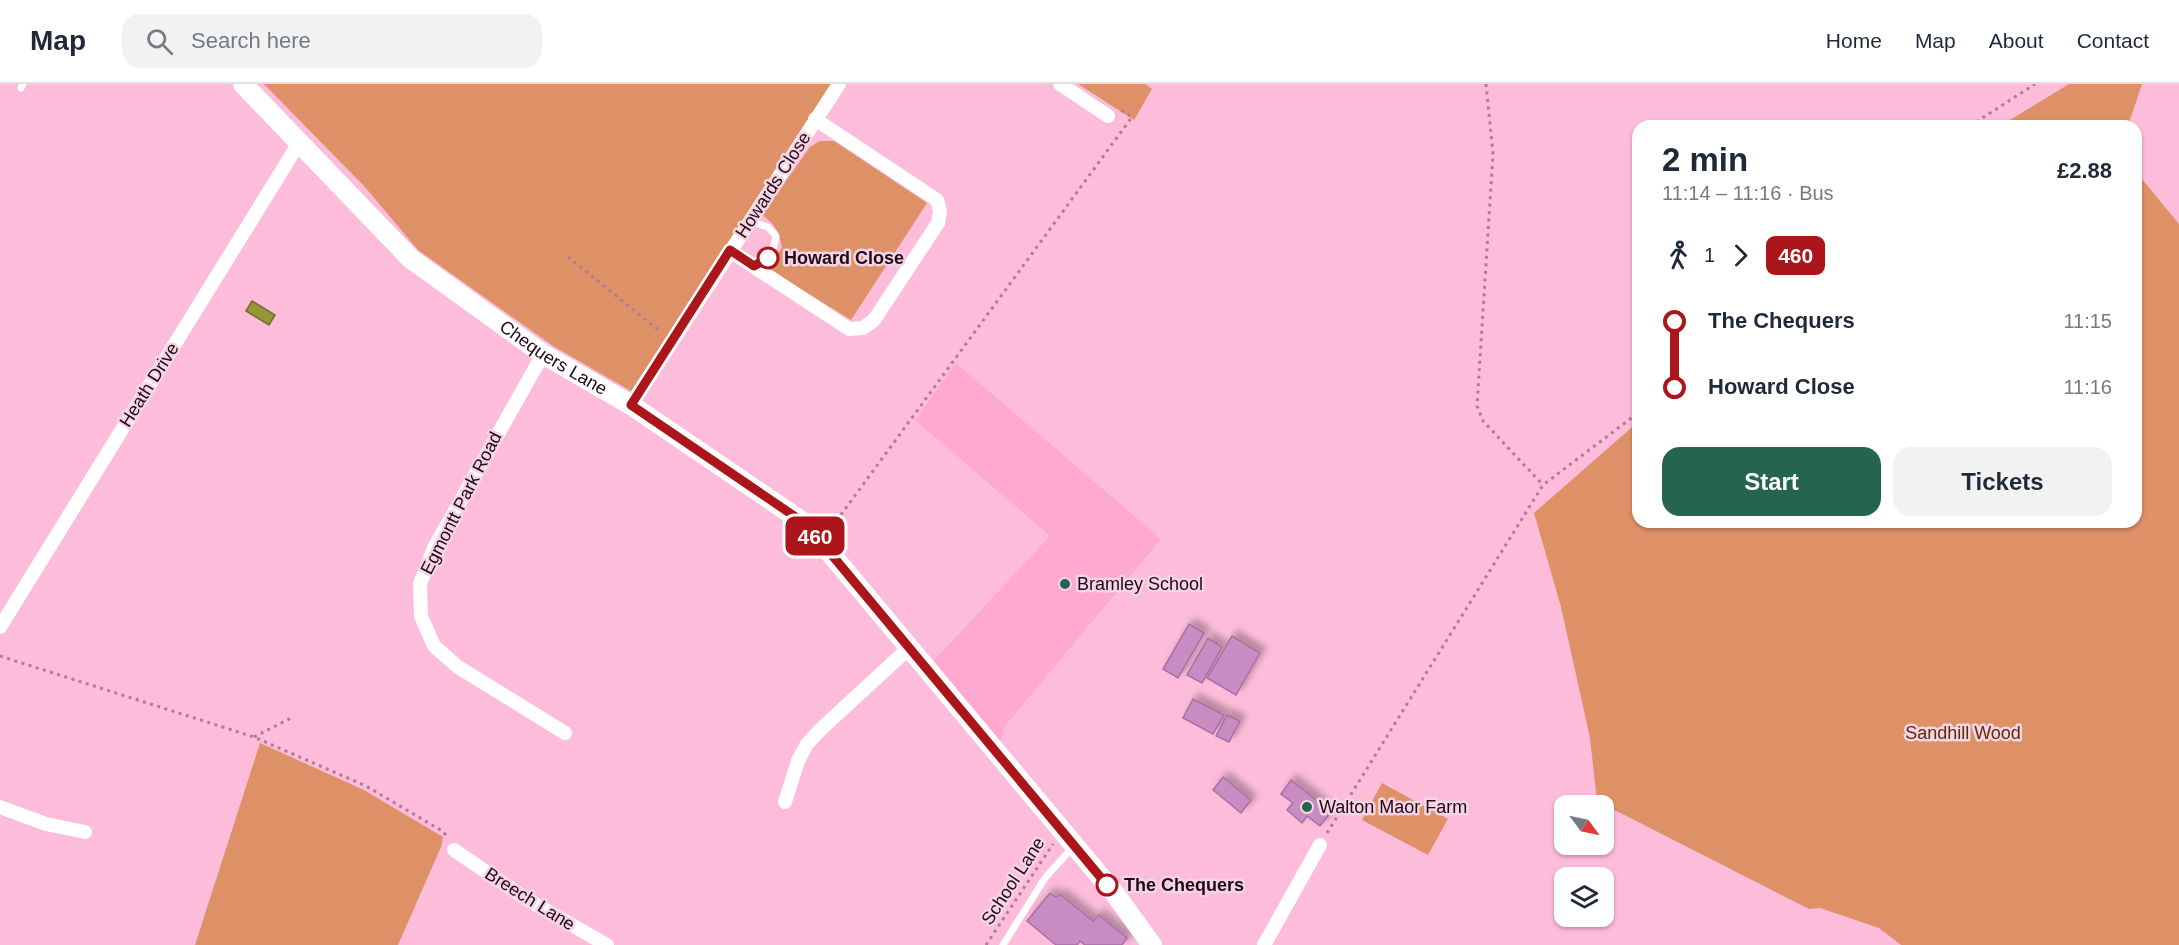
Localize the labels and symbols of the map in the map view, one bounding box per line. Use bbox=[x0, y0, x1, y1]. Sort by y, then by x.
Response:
street label: Howards Close bbox=[731, 128, 815, 242]
marker: Howard Close bbox=[757, 247, 779, 269]
place label: Howard Close bbox=[784, 248, 904, 268]
street label: Chequers Lane bbox=[496, 316, 611, 399]
street label: Heath Drive bbox=[115, 339, 183, 431]
street label: Egmontt Park Road bbox=[416, 428, 506, 578]
line badge: 460 bbox=[780, 516, 850, 556]
place label: Bramley School bbox=[1077, 574, 1203, 594]
marker: Bramley School bbox=[1058, 577, 1072, 591]
park label: Sandhill Wood bbox=[1905, 723, 2021, 743]
north arrow bbox=[1554, 795, 1614, 855]
place label: Walton Maor Farm bbox=[1319, 797, 1467, 817]
marker: Walton Maor Farm bbox=[1300, 800, 1314, 814]
street label: School Lane bbox=[977, 834, 1049, 928]
street label: Breech Lane bbox=[481, 863, 579, 935]
marker: The Chequers bbox=[1096, 874, 1118, 896]
place label: The Chequers bbox=[1124, 875, 1244, 895]

